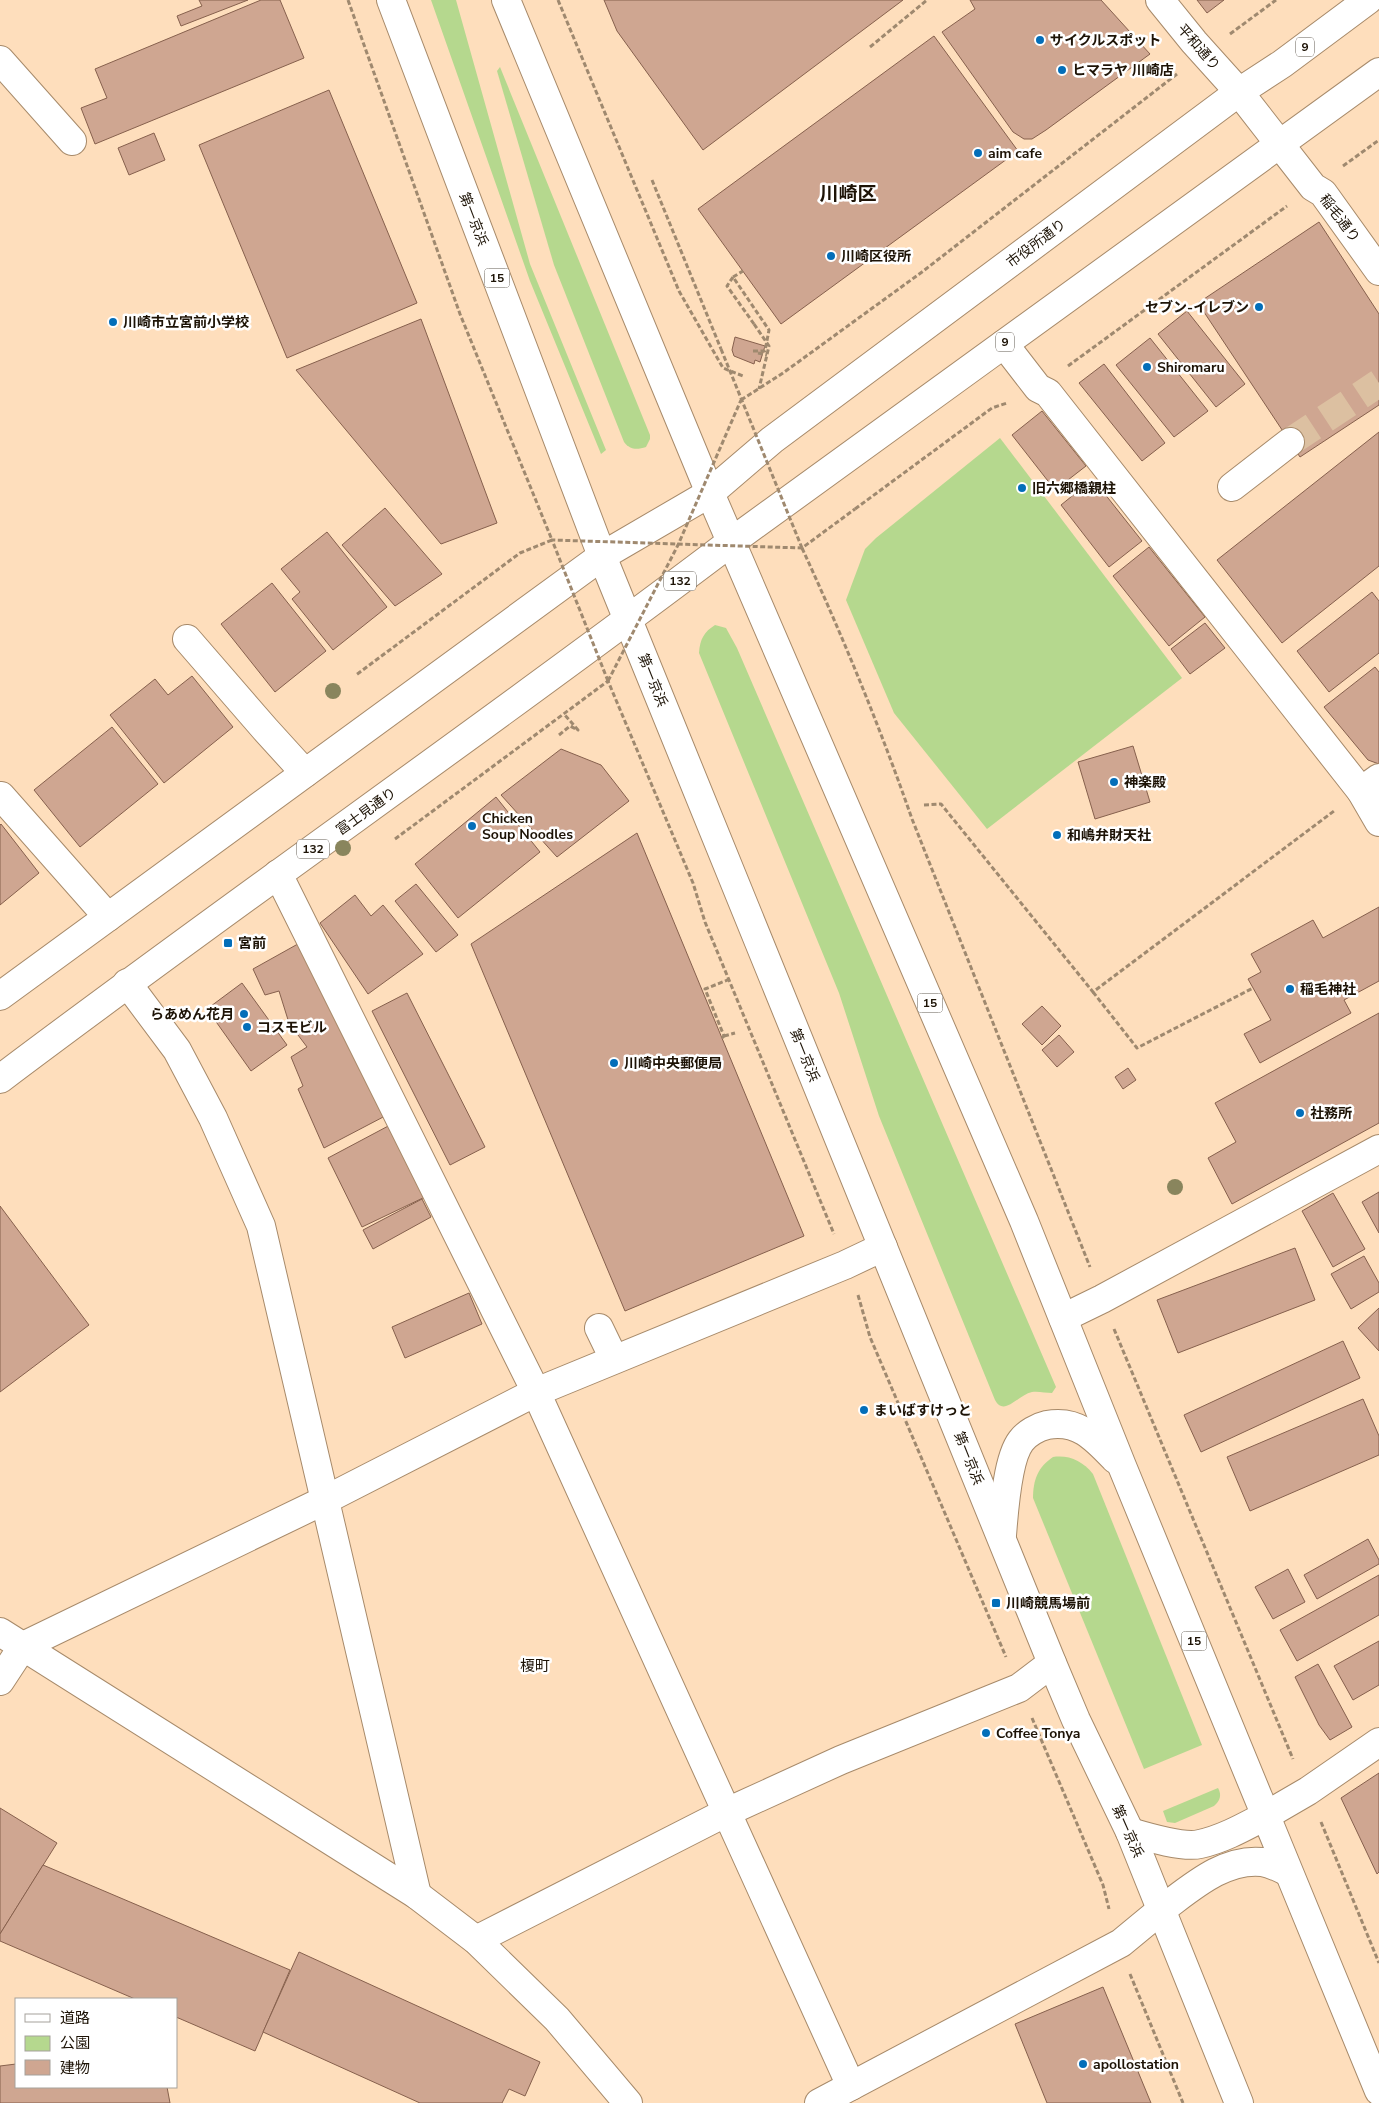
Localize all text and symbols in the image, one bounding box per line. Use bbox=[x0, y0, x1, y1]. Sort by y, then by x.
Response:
street label: 平和通り bbox=[1173, 20, 1224, 75]
place label: サイクルスポット bbox=[1050, 31, 1161, 50]
marker: サイクルスポット bbox=[1034, 34, 1046, 46]
road number: 9 bbox=[1296, 38, 1314, 56]
place label: ヒマラヤ 川崎店 bbox=[1072, 61, 1174, 80]
marker: ヒマラヤ 川崎店 bbox=[1056, 64, 1068, 76]
place label: aim cafe bbox=[988, 144, 1042, 163]
marker: aim cafe bbox=[972, 147, 984, 159]
district label: 川崎区 bbox=[819, 181, 877, 207]
street label: 第一京浜 bbox=[455, 190, 492, 249]
street label: 稲毛通り bbox=[1315, 190, 1364, 246]
street label: 市役所通り bbox=[1003, 215, 1070, 272]
place label: 川崎区役所 bbox=[841, 247, 911, 266]
marker: 川崎区役所 bbox=[825, 250, 837, 262]
road number: 15 bbox=[484, 268, 510, 288]
place label: セブン-イレブン bbox=[1145, 298, 1249, 317]
marker: セブン-イレブン bbox=[1253, 301, 1265, 313]
place label: 川崎市立宮前小学校 bbox=[123, 313, 249, 332]
marker: 川崎市立宮前小学校 bbox=[107, 316, 119, 328]
road number: 9 bbox=[996, 332, 1014, 352]
place label: Shiromaru bbox=[1157, 358, 1225, 377]
marker: Shiromaru bbox=[1141, 361, 1153, 373]
place label: 旧六郷橋親柱 bbox=[1032, 479, 1116, 498]
marker: 旧六郷橋親柱 bbox=[1016, 482, 1028, 494]
road number: 132 bbox=[664, 572, 696, 590]
street label: 第一京浜 bbox=[633, 651, 672, 710]
place label: 神楽殿 bbox=[1124, 773, 1166, 792]
marker: 神楽殿 bbox=[1108, 776, 1120, 788]
street label: 富士見通り bbox=[332, 783, 400, 840]
place label: Chicken Soup Noodles bbox=[482, 809, 573, 844]
marker: Chicken Soup Noodles bbox=[466, 820, 478, 832]
place label: 和嶋弁財天社 bbox=[1067, 826, 1151, 845]
marker: 和嶋弁財天社 bbox=[1051, 829, 1063, 841]
road number: 132 bbox=[297, 840, 329, 859]
place label: 宮前 bbox=[238, 934, 266, 953]
marker: 宮前 bbox=[222, 937, 234, 949]
place label: 稲毛神社 bbox=[1300, 980, 1356, 999]
marker: 稲毛神社 bbox=[1284, 983, 1296, 995]
road number: 15 bbox=[918, 994, 942, 1012]
place label: らあめん花月 bbox=[150, 1005, 234, 1024]
marker: らあめん花月 bbox=[238, 1008, 250, 1020]
place label: コスモビル bbox=[257, 1018, 327, 1037]
marker: コスモビル bbox=[241, 1021, 253, 1033]
street label: 第一京浜 bbox=[785, 1026, 824, 1085]
place label: 川崎中央郵便局 bbox=[624, 1054, 722, 1073]
marker: 川崎中央郵便局 bbox=[608, 1057, 620, 1069]
place label: 社務所 bbox=[1310, 1104, 1352, 1123]
marker: 社務所 bbox=[1294, 1107, 1306, 1119]
place label: まいばすけっと bbox=[874, 1401, 972, 1420]
marker: まいばすけっと bbox=[858, 1404, 870, 1416]
street label: 第一京浜 bbox=[949, 1429, 988, 1488]
place label: 川崎競馬場前 bbox=[1006, 1594, 1090, 1613]
marker: 川崎競馬場前 bbox=[990, 1597, 1002, 1609]
road number: 15 bbox=[1182, 1632, 1206, 1650]
district label: 榎町 bbox=[520, 1656, 550, 1676]
place label: Coffee Tonya bbox=[996, 1724, 1080, 1743]
marker: Coffee Tonya bbox=[980, 1727, 992, 1739]
street label: 第一京浜 bbox=[1107, 1802, 1148, 1861]
legend bbox=[15, 1998, 178, 2088]
text: 道路 bbox=[60, 2008, 90, 2028]
text: 公園 bbox=[60, 2033, 90, 2053]
place label: apollostation bbox=[1093, 2055, 1179, 2074]
text: 建物 bbox=[60, 2058, 90, 2078]
marker: apollostation bbox=[1077, 2058, 1089, 2070]

